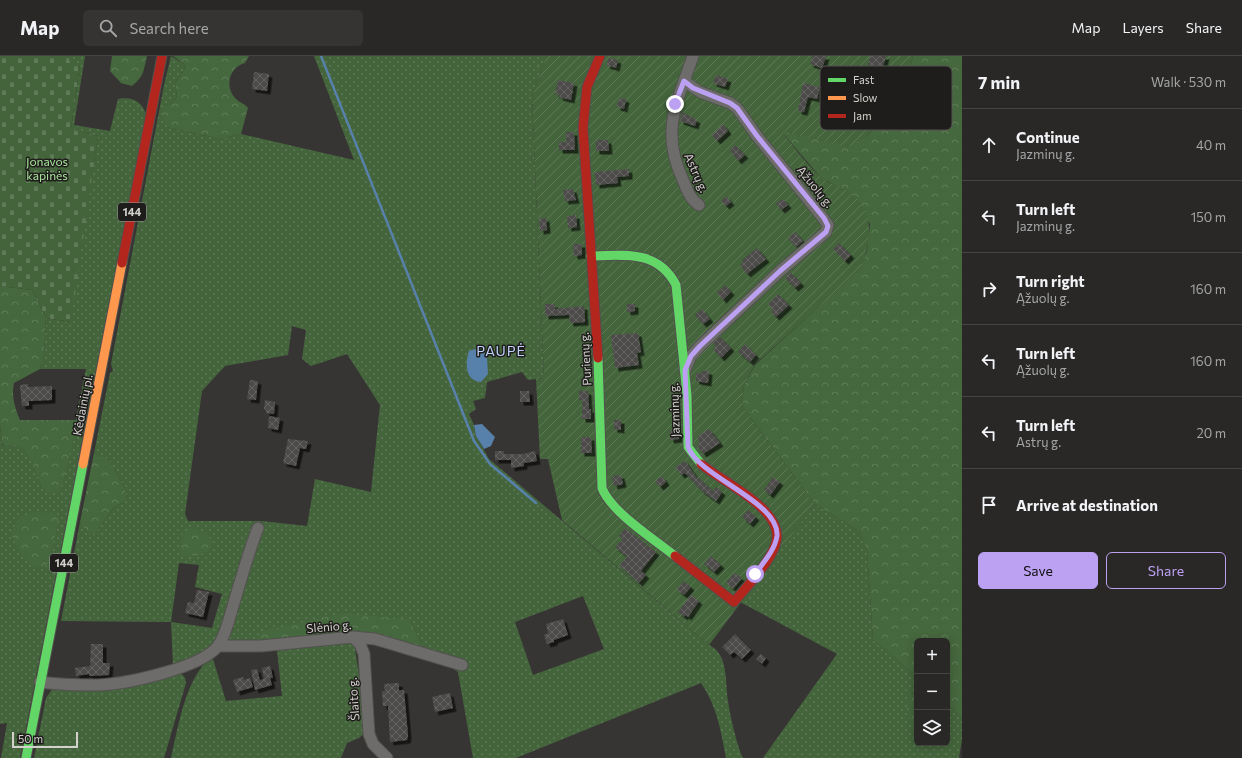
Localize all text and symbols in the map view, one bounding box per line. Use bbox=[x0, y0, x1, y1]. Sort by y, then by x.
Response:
search box bbox=[83, 10, 363, 46]
text: Map bbox=[20, 16, 59, 39]
icon: search bbox=[97, 17, 119, 39]
text: Search here bbox=[129, 19, 209, 37]
text: Map bbox=[1072, 19, 1100, 36]
text: Layers bbox=[1122, 19, 1164, 36]
text: Share bbox=[1186, 19, 1222, 36]
legend bbox=[820, 66, 952, 130]
text: 7 min bbox=[978, 72, 1020, 93]
text: Fast bbox=[853, 73, 875, 86]
text: Walk · 530 m bbox=[1151, 74, 1226, 90]
text: Slow bbox=[853, 91, 878, 104]
route end bbox=[666, 95, 684, 113]
text: Jam bbox=[853, 109, 872, 123]
text: Continue bbox=[1016, 128, 1080, 146]
icon: ahead bbox=[978, 134, 1000, 156]
text: 40 m bbox=[1196, 137, 1226, 153]
text: Jazminų g. bbox=[1016, 146, 1075, 162]
street label: Astrų g. bbox=[682, 151, 712, 195]
park label: Jonavos kapinės bbox=[26, 154, 68, 182]
street label: Ąžuolų g. bbox=[795, 163, 837, 210]
text: Turn left bbox=[1016, 200, 1075, 218]
road number: 144 bbox=[118, 203, 146, 221]
icon: left bbox=[978, 206, 1000, 228]
text: 150 m bbox=[1191, 209, 1226, 225]
text: Jazminų g. bbox=[1016, 218, 1075, 234]
text: Turn right bbox=[1016, 272, 1085, 290]
icon: right bbox=[978, 278, 1000, 300]
text: 160 m bbox=[1190, 281, 1226, 297]
text: Ąžuolų g. bbox=[1016, 290, 1070, 306]
street label: Purienų g. bbox=[577, 332, 593, 386]
district label: PAUPĖ bbox=[476, 342, 526, 359]
text: Turn left bbox=[1016, 344, 1075, 362]
icon: left bbox=[978, 350, 1000, 372]
text: 160 m bbox=[1190, 353, 1226, 369]
text: Ąžuolų g. bbox=[1016, 362, 1070, 378]
street label: Kėdainių pl. bbox=[69, 373, 95, 437]
street label: Jazminų g. bbox=[666, 382, 683, 438]
text: Turn left bbox=[1016, 416, 1075, 434]
icon: left bbox=[978, 422, 1000, 444]
text: 20 m bbox=[1197, 425, 1226, 441]
text: Astrų g. bbox=[1016, 434, 1061, 450]
icon: arrive bbox=[978, 494, 1000, 516]
text: Arrive at destination bbox=[1016, 496, 1158, 514]
button: Save bbox=[978, 552, 1098, 589]
button: Share bbox=[1106, 552, 1226, 589]
road number: 144 bbox=[50, 554, 78, 572]
route start bbox=[746, 565, 764, 583]
street label: Slėnio g. bbox=[306, 617, 352, 635]
map controls bbox=[914, 638, 950, 746]
button: + bbox=[914, 638, 950, 674]
button: − bbox=[914, 674, 950, 710]
street label: Šlaito g. bbox=[345, 677, 361, 721]
button: layers bbox=[914, 710, 950, 746]
scale bar bbox=[12, 730, 78, 749]
text: 50 m bbox=[18, 732, 43, 745]

